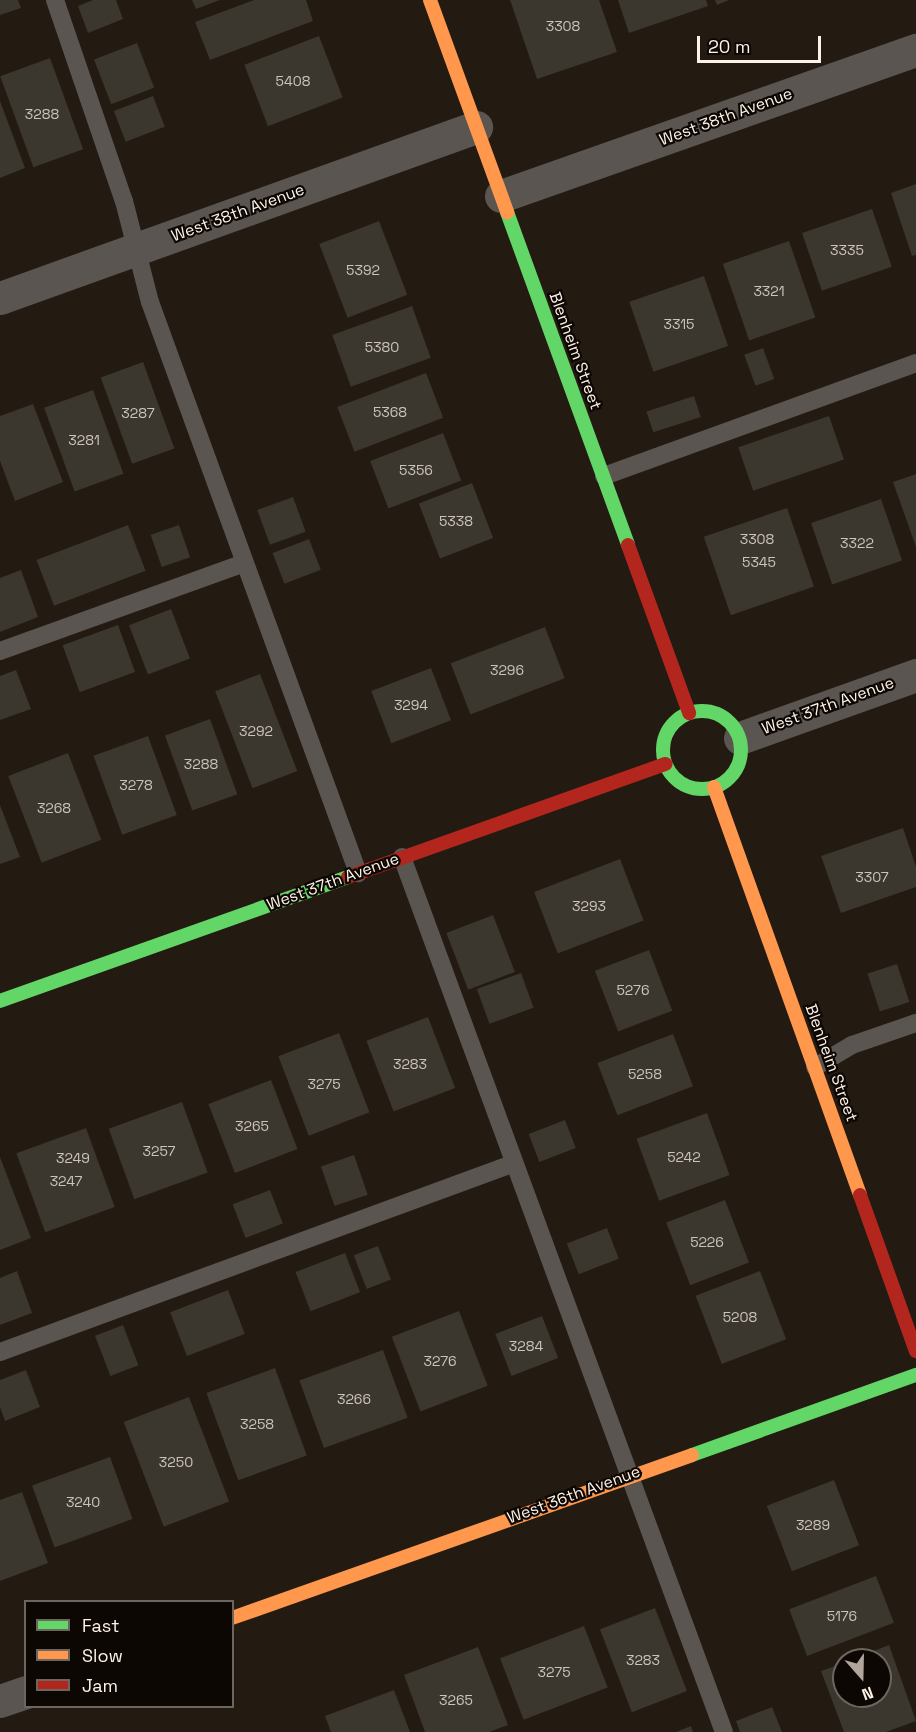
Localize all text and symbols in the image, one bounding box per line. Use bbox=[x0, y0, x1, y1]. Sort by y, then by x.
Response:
house number: 3308 bbox=[546, 18, 580, 34]
scale bar bbox=[700, 24, 824, 62]
text: 20 m bbox=[708, 35, 751, 58]
house number: 5408 bbox=[276, 73, 310, 89]
street label: West 38th Avenue bbox=[657, 84, 795, 150]
house number: 3288 bbox=[25, 106, 59, 122]
street label: West 38th Avenue bbox=[169, 180, 307, 246]
house number: 3335 bbox=[830, 242, 864, 258]
house number: 5392 bbox=[346, 262, 380, 278]
house number: 3321 bbox=[753, 283, 785, 299]
street label: Blenheim Street bbox=[545, 290, 605, 412]
house number: 3315 bbox=[664, 316, 694, 332]
house number: 5380 bbox=[365, 339, 399, 355]
house number: 5368 bbox=[373, 404, 407, 420]
house number: 3287 bbox=[121, 405, 155, 421]
house number: 3281 bbox=[68, 432, 100, 448]
house number: 5356 bbox=[399, 462, 433, 478]
house number: 5338 bbox=[439, 513, 473, 529]
house number: 3308 bbox=[740, 531, 774, 547]
house number: 3322 bbox=[840, 535, 874, 551]
house number: 5345 bbox=[742, 554, 776, 570]
house number: 3296 bbox=[490, 662, 524, 678]
street label: West 37th Avenue bbox=[759, 673, 897, 739]
house number: 3294 bbox=[394, 697, 428, 713]
house number: 3292 bbox=[239, 723, 273, 739]
house number: 3288 bbox=[184, 756, 218, 772]
house number: 3278 bbox=[119, 777, 153, 793]
house number: 3268 bbox=[37, 800, 71, 816]
street label: West 37th Avenue bbox=[264, 849, 402, 915]
house number: 3307 bbox=[855, 869, 889, 885]
house number: 3293 bbox=[572, 898, 606, 914]
house number: 5276 bbox=[617, 982, 649, 998]
street label: Blenheim Street bbox=[801, 1002, 861, 1124]
house number: 3283 bbox=[393, 1056, 427, 1072]
house number: 5258 bbox=[628, 1066, 662, 1082]
house number: 3275 bbox=[307, 1076, 341, 1092]
house number: 3265 bbox=[235, 1118, 269, 1134]
house number: 3257 bbox=[142, 1143, 176, 1159]
house number: 5242 bbox=[667, 1149, 701, 1165]
house number: 3249 bbox=[56, 1150, 90, 1166]
house number: 3247 bbox=[50, 1173, 82, 1189]
house number: 5226 bbox=[690, 1234, 724, 1250]
house number: 5208 bbox=[723, 1309, 757, 1325]
house number: 3284 bbox=[509, 1338, 543, 1354]
house number: 3276 bbox=[423, 1353, 457, 1369]
house number: 3266 bbox=[337, 1391, 371, 1407]
house number: 3258 bbox=[240, 1416, 274, 1432]
house number: 3250 bbox=[159, 1454, 193, 1470]
street label: West 36th Avenue bbox=[505, 1462, 643, 1528]
house number: 3240 bbox=[66, 1494, 100, 1510]
house number: 3289 bbox=[796, 1517, 830, 1533]
legend bbox=[24, 1600, 234, 1708]
house number: 5176 bbox=[827, 1608, 857, 1624]
text: Fast bbox=[82, 1614, 119, 1637]
text: Slow bbox=[82, 1644, 123, 1667]
north arrow bbox=[832, 1648, 892, 1708]
house number: 3283 bbox=[626, 1652, 660, 1668]
house number: 3275 bbox=[537, 1664, 571, 1680]
text: Jam bbox=[82, 1674, 118, 1697]
text: N bbox=[859, 1682, 876, 1705]
house number: 3265 bbox=[439, 1692, 473, 1708]

